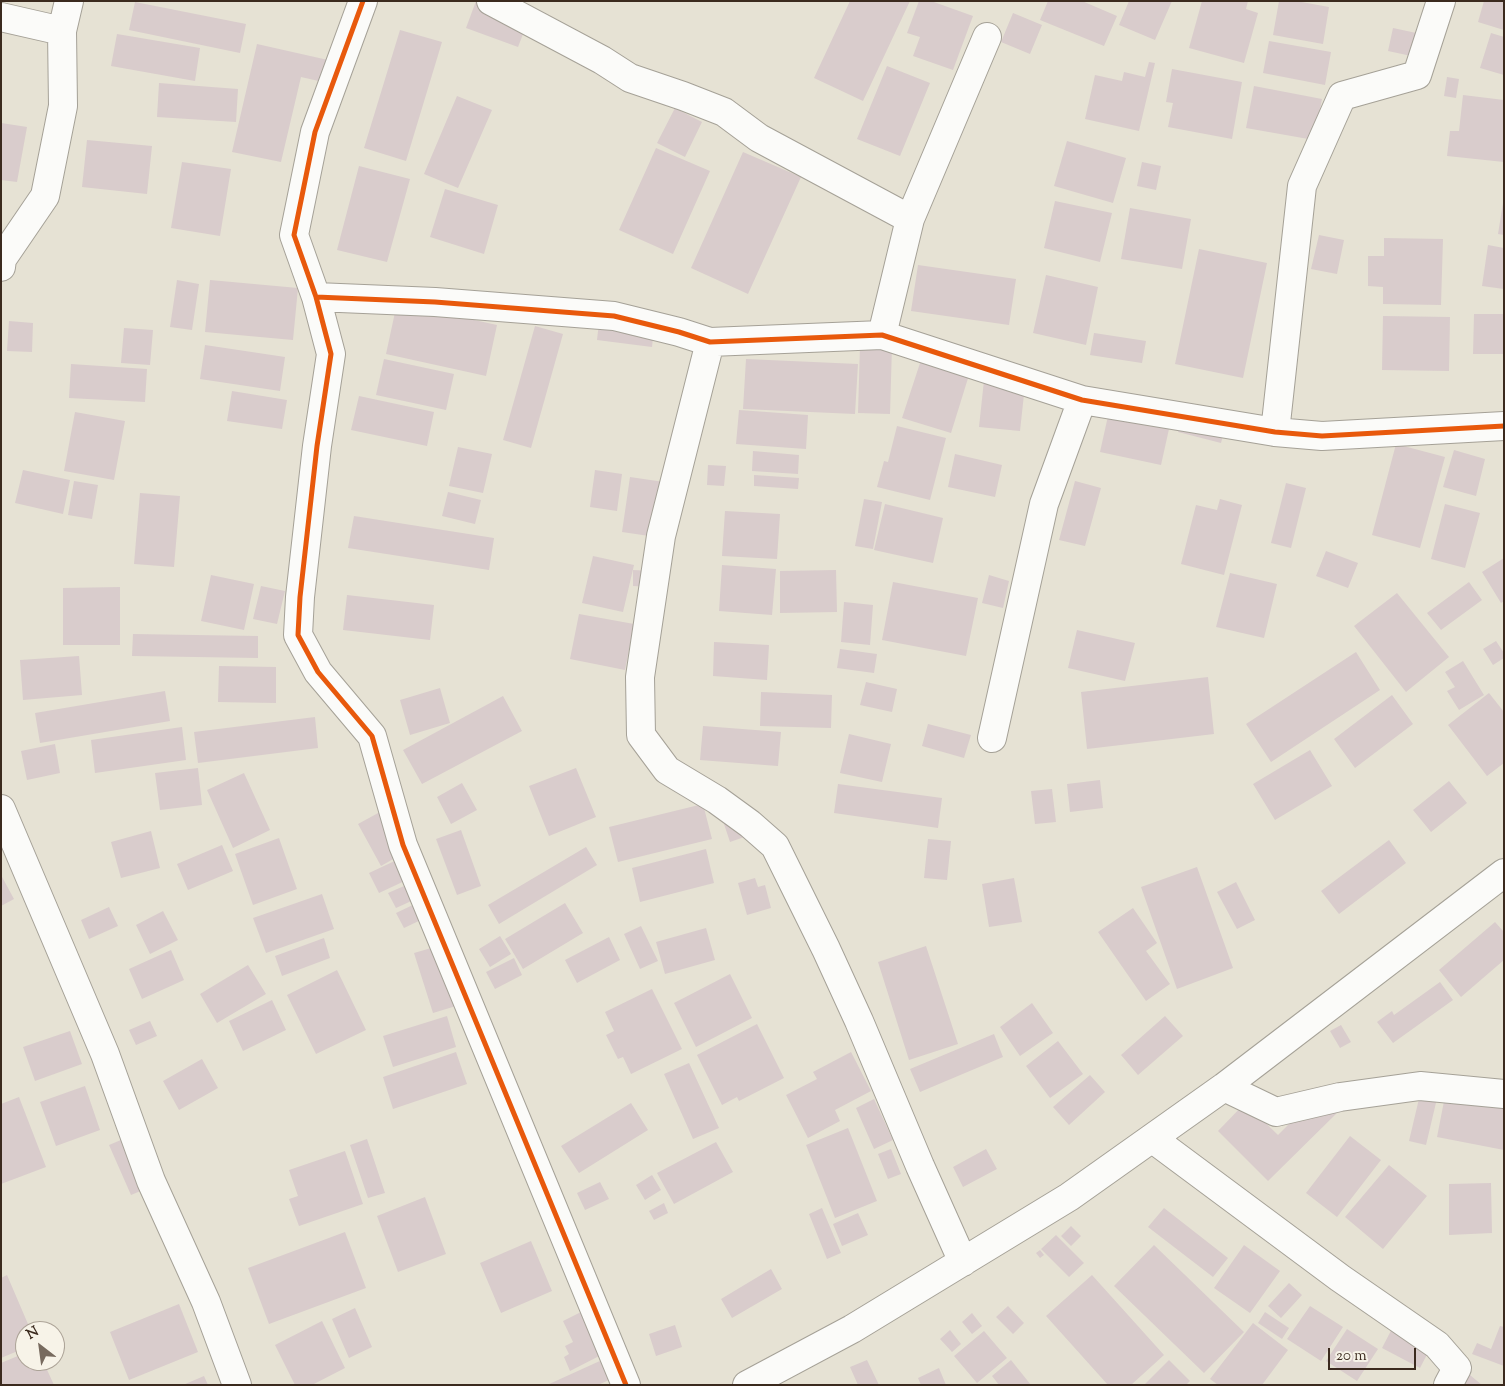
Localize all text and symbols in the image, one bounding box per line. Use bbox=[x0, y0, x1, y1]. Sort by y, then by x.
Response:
north arrow bbox=[15, 1321, 65, 1371]
text: N bbox=[23, 1322, 43, 1345]
scale bar bbox=[1330, 1338, 1418, 1370]
text: 20 m bbox=[1336, 1346, 1367, 1367]

